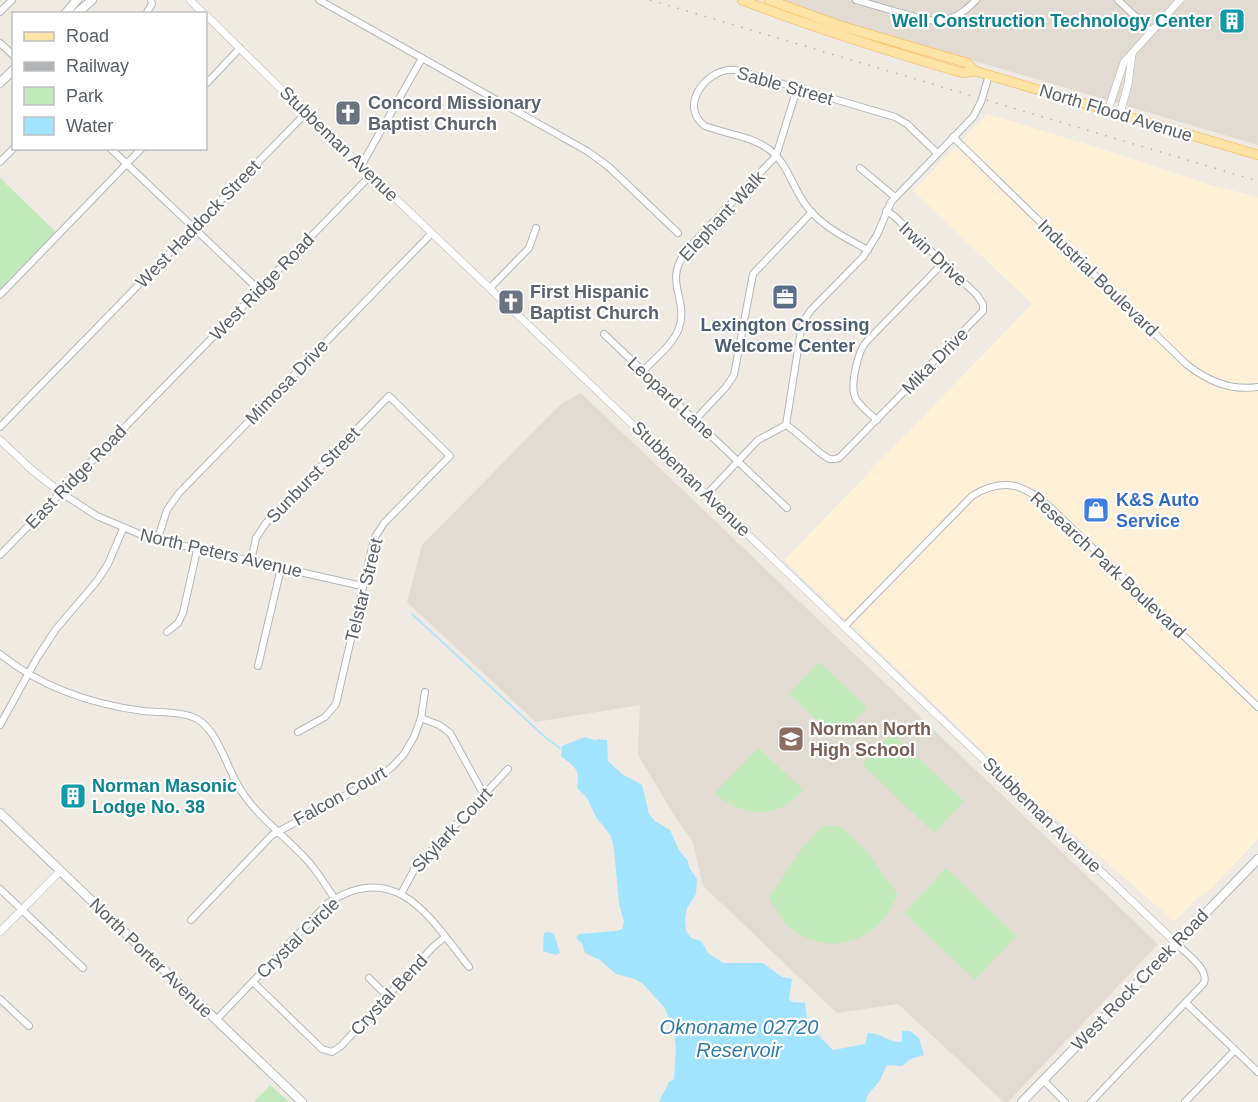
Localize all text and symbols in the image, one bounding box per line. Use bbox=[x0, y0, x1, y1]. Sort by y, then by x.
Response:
building icon: Well Construction Technology Center bbox=[1217, 6, 1247, 36]
place label: Well Construction Technology Center bbox=[892, 11, 1212, 31]
legend bbox=[12, 12, 207, 150]
text: Road bbox=[66, 26, 109, 46]
text: Railway bbox=[66, 56, 129, 76]
street label: Sable Street bbox=[735, 63, 835, 109]
street label: North Flood Avenue bbox=[1037, 80, 1195, 146]
street label: Stubbeman Avenue bbox=[276, 82, 402, 206]
text: Park bbox=[66, 86, 104, 106]
place label: Concord Missionary Baptist Church bbox=[368, 93, 541, 134]
church icon: Concord Missionary Baptist Church bbox=[333, 98, 363, 128]
text: Water bbox=[66, 116, 113, 136]
street label: West Haddock Street bbox=[132, 156, 264, 292]
street label: Elephant Walk bbox=[675, 166, 769, 265]
street label: Industrial Boulevard bbox=[1034, 216, 1162, 340]
street label: Irwin Drive bbox=[895, 218, 971, 290]
street label: West Ridge Road bbox=[206, 229, 318, 345]
place label: First Hispanic Baptist Church bbox=[530, 282, 659, 323]
office icon: Lexington Crossing Welcome Center bbox=[770, 282, 800, 312]
church icon: First Hispanic Baptist Church bbox=[496, 287, 526, 317]
place label: Lexington Crossing Welcome Center bbox=[700, 315, 870, 356]
street label: Mika Drive bbox=[898, 324, 972, 398]
street label: Mimosa Drive bbox=[242, 335, 332, 429]
street label: Leopard Lane bbox=[624, 353, 718, 443]
street label: Stubbeman Avenue bbox=[628, 417, 754, 541]
street label: East Ridge Road bbox=[22, 421, 130, 533]
street label: Sunburst Street bbox=[262, 423, 364, 527]
street label: Research Park Boulevard bbox=[1026, 488, 1190, 642]
place label: K&S Auto Service bbox=[1116, 490, 1199, 531]
shop icon: K&S Auto Service bbox=[1081, 495, 1111, 525]
street label: North Peters Avenue bbox=[138, 525, 304, 581]
street label: Telstar Street bbox=[341, 536, 387, 644]
place label: Norman North High School bbox=[810, 719, 931, 760]
school or university icon: Norman North High School bbox=[776, 724, 806, 754]
street label: Stubbeman Avenue bbox=[979, 753, 1105, 877]
street label: Falcon Court bbox=[290, 762, 390, 830]
place label: Norman Masonic Lodge No. 38 bbox=[92, 776, 237, 817]
building icon: Norman Masonic Lodge No. 38 bbox=[58, 781, 88, 811]
street label: Skylark Court bbox=[408, 784, 496, 876]
street label: North Porter Avenue bbox=[86, 894, 216, 1022]
street label: Crystal Circle bbox=[253, 894, 343, 982]
street label: West Rock Creek Road bbox=[1068, 906, 1212, 1054]
street label: Crystal Bend bbox=[347, 950, 431, 1040]
water label: Oknoname 02720 Reservoir bbox=[659, 1016, 819, 1061]

